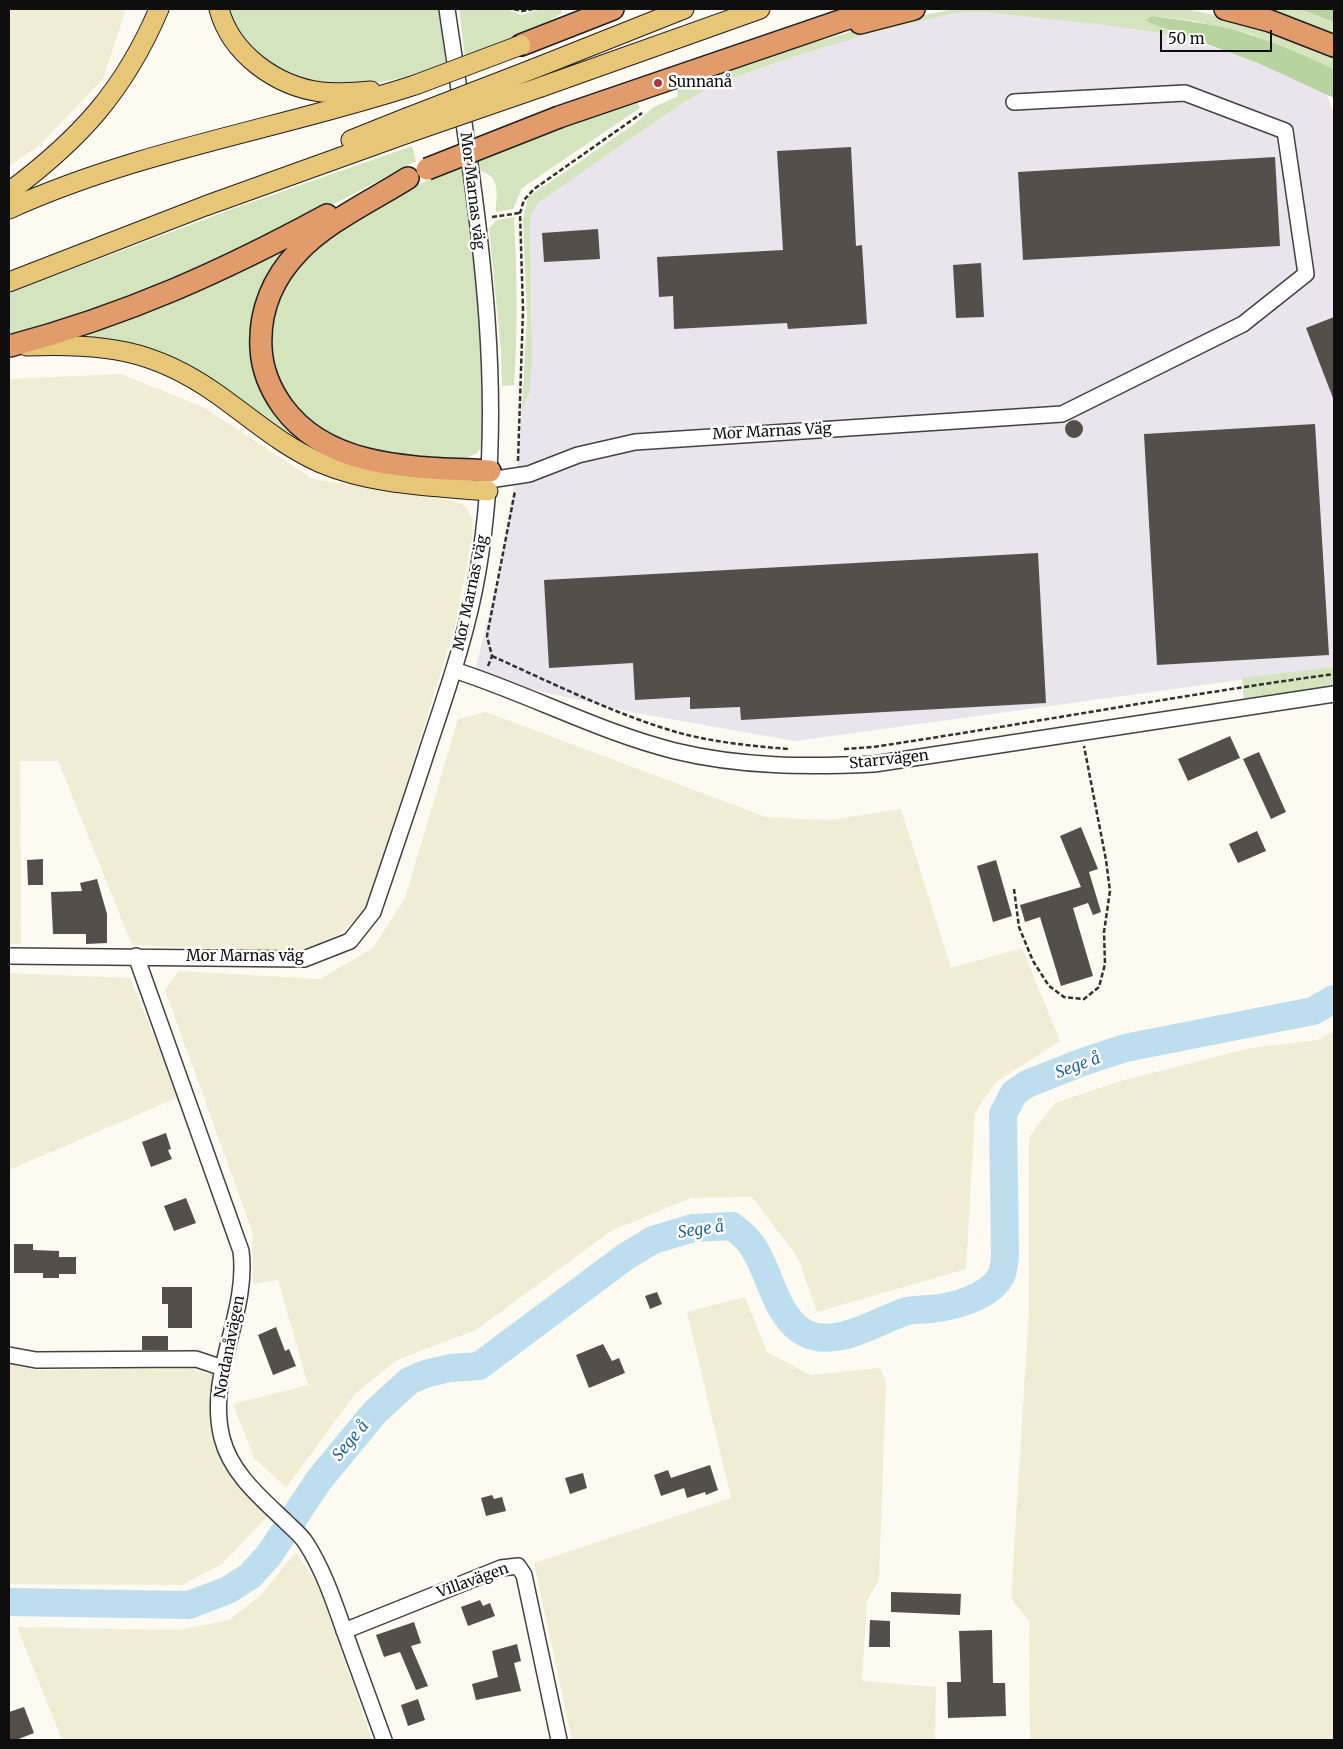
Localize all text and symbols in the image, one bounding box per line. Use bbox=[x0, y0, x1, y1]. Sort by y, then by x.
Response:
scale bar bbox=[1163, 20, 1276, 52]
text: 50 m bbox=[1168, 29, 1205, 48]
place label: Sunnanå bbox=[668, 74, 732, 92]
marker: Sunnanå bbox=[652, 77, 664, 89]
street label: Mor Marnas väg bbox=[456, 131, 488, 251]
street label: Mor Marnas Väg bbox=[712, 420, 832, 444]
street label: Mor Marnas väg bbox=[450, 533, 492, 653]
street label: Starrvägen bbox=[848, 747, 930, 773]
street label: Mor Marnas väg bbox=[186, 948, 304, 966]
water label: Sege å bbox=[1053, 1049, 1103, 1083]
water label: Sege å bbox=[677, 1217, 725, 1243]
street label: Nordanåvägen bbox=[211, 1294, 249, 1400]
water label: Sege å bbox=[329, 1417, 373, 1465]
street label: Villavägen bbox=[435, 1560, 511, 1602]

